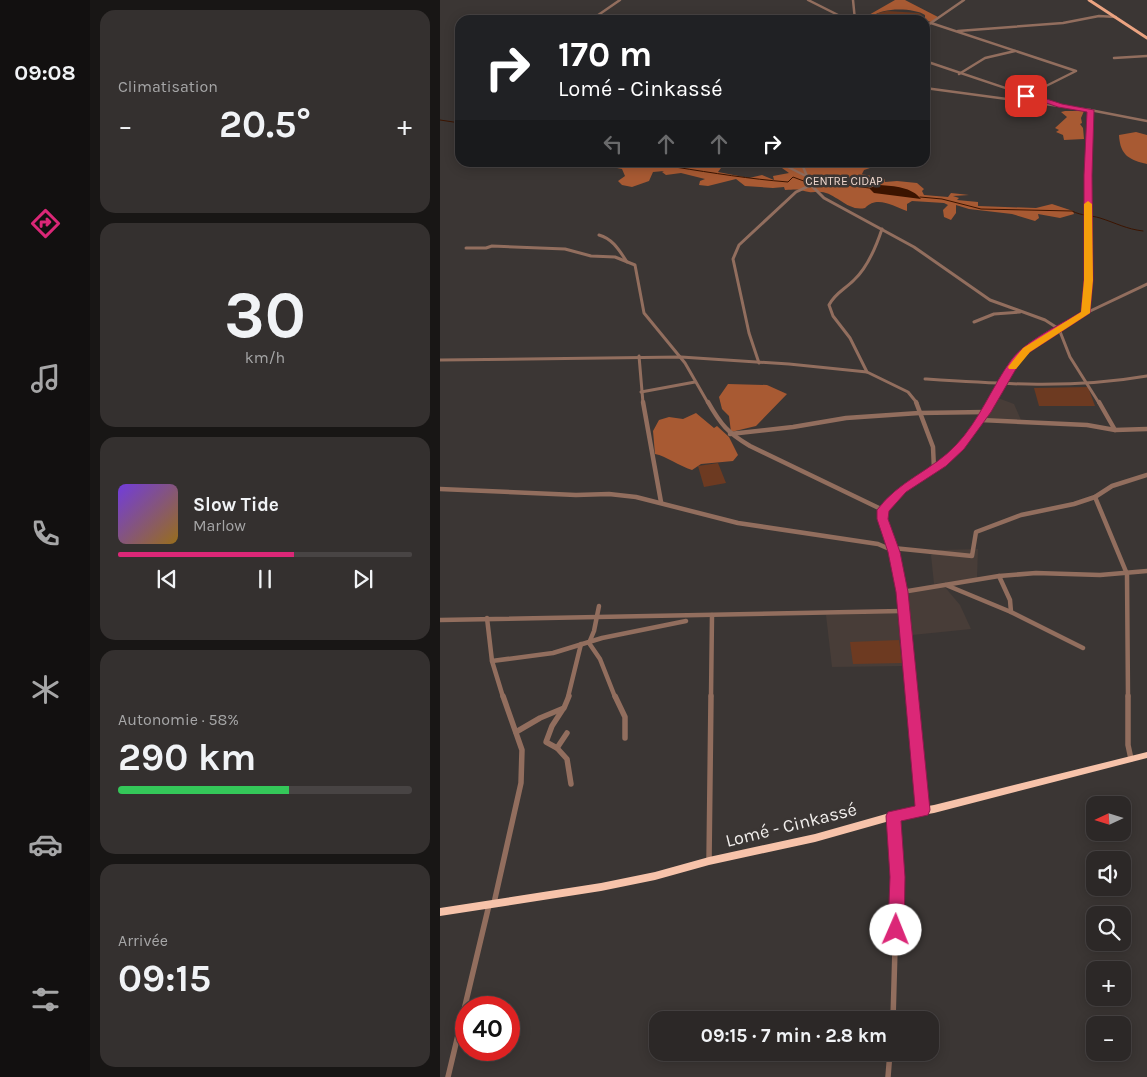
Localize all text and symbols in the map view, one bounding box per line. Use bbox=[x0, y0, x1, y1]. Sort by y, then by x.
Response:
text: 170 m bbox=[558, 34, 652, 75]
icon: right bbox=[475, 35, 540, 100]
text: 09:08 bbox=[14, 60, 76, 86]
pin bbox=[1005, 75, 1047, 117]
text: Lomé - Cinkassé bbox=[558, 76, 723, 102]
text: Climatisation bbox=[118, 77, 218, 96]
icon: arrive bbox=[1012, 82, 1040, 110]
text: 20.5° bbox=[219, 102, 311, 147]
text: − bbox=[118, 109, 133, 142]
text: + bbox=[397, 109, 412, 142]
icon: left bbox=[599, 130, 627, 158]
icon: ahead bbox=[652, 130, 680, 158]
icon: ahead bbox=[705, 130, 733, 158]
icon: right bbox=[758, 130, 786, 158]
park label: CENTRE CIDAP bbox=[805, 174, 883, 188]
icon: directions bbox=[28, 206, 63, 241]
text: 30 bbox=[224, 277, 306, 353]
text: km/h bbox=[245, 348, 285, 367]
icon: music bbox=[28, 361, 63, 396]
text: Slow Tide bbox=[193, 494, 279, 516]
icon: phone bbox=[28, 516, 63, 551]
text: Marlow bbox=[193, 516, 246, 535]
icon: previous bbox=[153, 565, 181, 593]
icon: pause bbox=[251, 565, 279, 593]
icon: next bbox=[349, 565, 377, 593]
icon: climate bbox=[28, 672, 63, 707]
text: Autonomie · 58% bbox=[118, 710, 239, 729]
text: 290 km bbox=[118, 735, 256, 780]
north arrow bbox=[1086, 796, 1131, 841]
map controls bbox=[1086, 796, 1131, 1061]
street label: Lomé - Cinkassé bbox=[723, 798, 859, 852]
icon: car bbox=[28, 827, 63, 862]
button: sound bbox=[1086, 851, 1131, 896]
position arrow bbox=[869, 903, 921, 955]
button: search bbox=[1086, 906, 1131, 951]
text: Arrivée bbox=[118, 931, 168, 950]
text: 09:15 bbox=[118, 956, 211, 1001]
button: + bbox=[1086, 961, 1131, 1006]
icon: filters bbox=[28, 982, 63, 1017]
speed limit sign: 40 bbox=[455, 996, 520, 1061]
button: − bbox=[1086, 1016, 1131, 1061]
text: 09:15 · 7 min · 2.8 km bbox=[701, 1025, 887, 1047]

